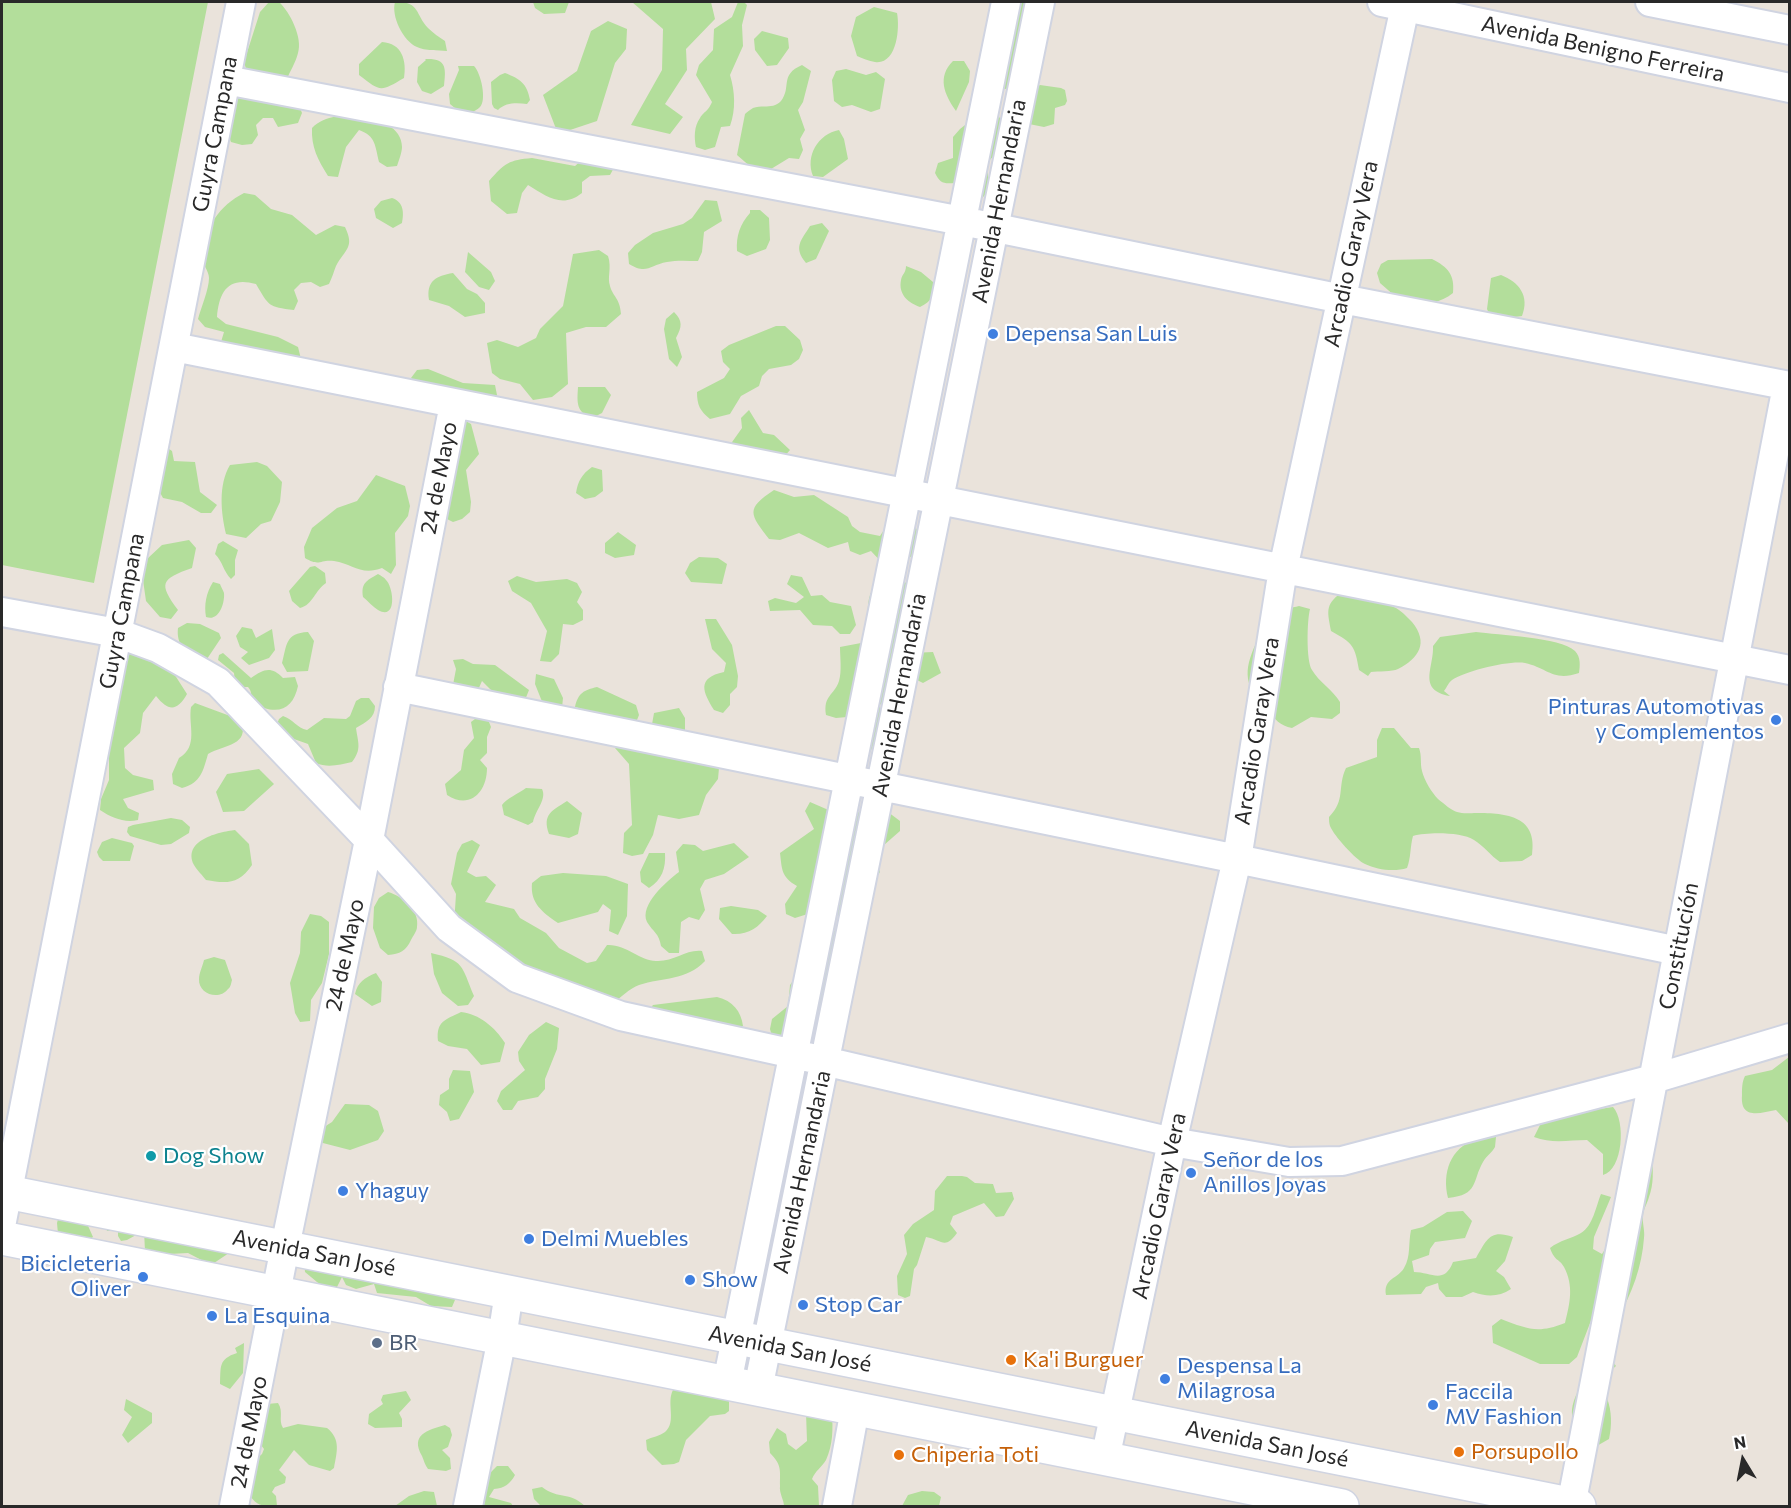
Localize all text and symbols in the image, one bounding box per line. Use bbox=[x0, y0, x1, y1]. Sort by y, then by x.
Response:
street label: Avenida Benigno Ferreira bbox=[1479, 10, 1727, 88]
street label: Guyra Campana bbox=[187, 54, 243, 214]
street label: Avenida Hernandaria bbox=[966, 97, 1032, 305]
street label: Arcadio Garay Vera bbox=[1318, 158, 1384, 350]
place label: Depensa San Luis bbox=[1005, 321, 1178, 347]
marker: Depensa San Luis bbox=[986, 327, 1000, 341]
street label: 24 de Mayo bbox=[415, 420, 463, 536]
street label: Guyra Campana bbox=[94, 531, 150, 691]
street label: Avenida Hernandaria bbox=[866, 591, 932, 799]
street label: Arcadio Garay Vera bbox=[1229, 635, 1285, 827]
place label: Pinturas Automotivas y Complementos bbox=[1548, 694, 1764, 746]
marker: Pinturas Automotivas y Complementos bbox=[1769, 713, 1783, 727]
street label: Constitución bbox=[1654, 880, 1704, 1012]
street label: 24 de Mayo bbox=[320, 897, 370, 1013]
street label: Avenida Hernandaria bbox=[768, 1068, 836, 1276]
street label: Arcadio Garay Vera bbox=[1126, 1110, 1192, 1302]
place label: Dog Show bbox=[163, 1143, 264, 1169]
place label: Señor de los Anillos Joyas bbox=[1203, 1147, 1327, 1198]
marker: Dog Show bbox=[144, 1149, 158, 1163]
marker: Señor de los Anillos Joyas bbox=[1184, 1166, 1198, 1180]
place label: Yhaguy bbox=[355, 1178, 429, 1204]
marker: Yhaguy bbox=[336, 1184, 350, 1198]
street label: Avenida San José bbox=[230, 1224, 398, 1282]
place label: Delmi Muebles bbox=[541, 1226, 689, 1252]
marker: Delmi Muebles bbox=[522, 1232, 536, 1246]
place label: Bicicleteria Oliver bbox=[20, 1251, 131, 1302]
place label: Show bbox=[702, 1267, 758, 1293]
marker: Bicicleteria Oliver bbox=[136, 1270, 150, 1284]
marker: Show bbox=[683, 1273, 697, 1287]
place label: Stop Car bbox=[815, 1292, 902, 1318]
marker: Stop Car bbox=[796, 1298, 810, 1312]
place label: La Esquina bbox=[224, 1303, 330, 1329]
marker: La Esquina bbox=[205, 1309, 219, 1323]
street label: Avenida San José bbox=[706, 1320, 874, 1378]
place label: BR bbox=[389, 1330, 418, 1356]
marker: BR bbox=[370, 1336, 384, 1350]
place label: Ka'i Burguer bbox=[1023, 1347, 1143, 1373]
marker: Ka'i Burguer bbox=[1004, 1353, 1018, 1367]
place label: Despensa La Milagrosa bbox=[1177, 1353, 1302, 1404]
marker: Despensa La Milagrosa bbox=[1158, 1372, 1172, 1386]
street label: 24 de Mayo bbox=[225, 1374, 273, 1490]
place label: Faccila MV Fashion bbox=[1445, 1379, 1562, 1430]
marker: Faccila MV Fashion bbox=[1426, 1398, 1440, 1412]
street label: Avenida San José bbox=[1183, 1415, 1351, 1473]
north arrow bbox=[1713, 1430, 1773, 1490]
text: N bbox=[1732, 1431, 1747, 1452]
place label: Porsupollo bbox=[1471, 1439, 1579, 1465]
place label: Chiperia Toti bbox=[911, 1442, 1039, 1468]
marker: Porsupollo bbox=[1452, 1445, 1466, 1459]
marker: Chiperia Toti bbox=[892, 1448, 906, 1462]

